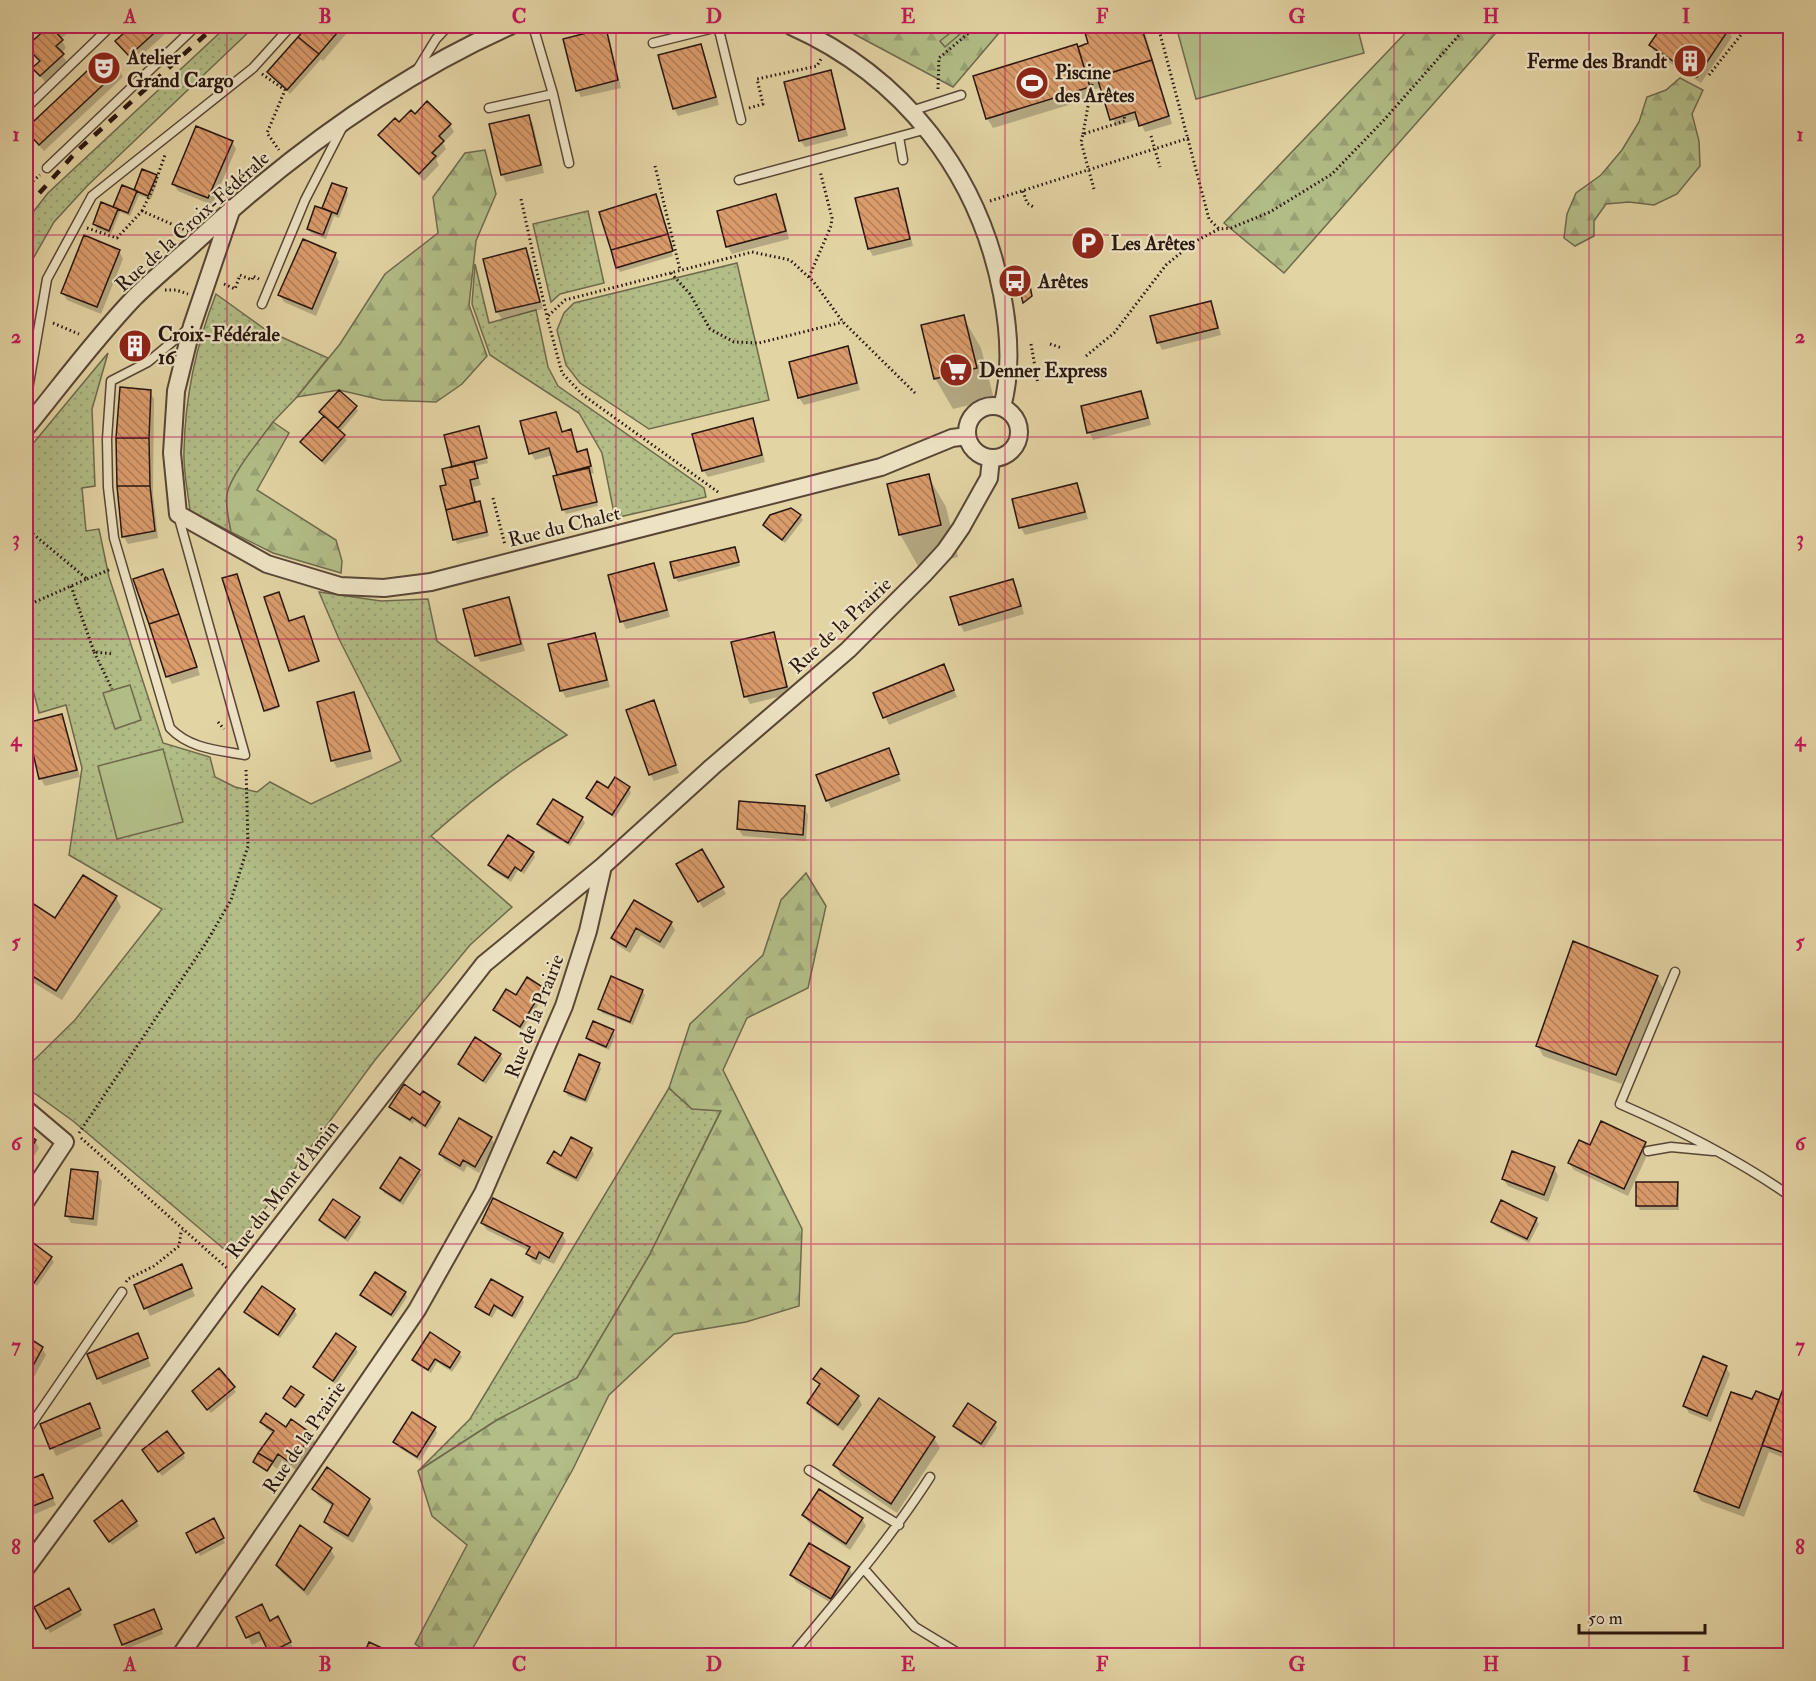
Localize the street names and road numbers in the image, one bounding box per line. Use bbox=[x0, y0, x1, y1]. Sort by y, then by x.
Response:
street label: Rue de la Croix-Fédérale bbox=[110, 146, 275, 297]
street label: Rue du Chalet bbox=[505, 500, 623, 552]
street label: Rue de la Prairie bbox=[784, 572, 897, 679]
street label: Rue de la Prairie bbox=[499, 951, 570, 1082]
street label: Rue du Mont d'Amin bbox=[221, 1115, 344, 1264]
street label: Rue de la Prairie bbox=[258, 1376, 351, 1498]

